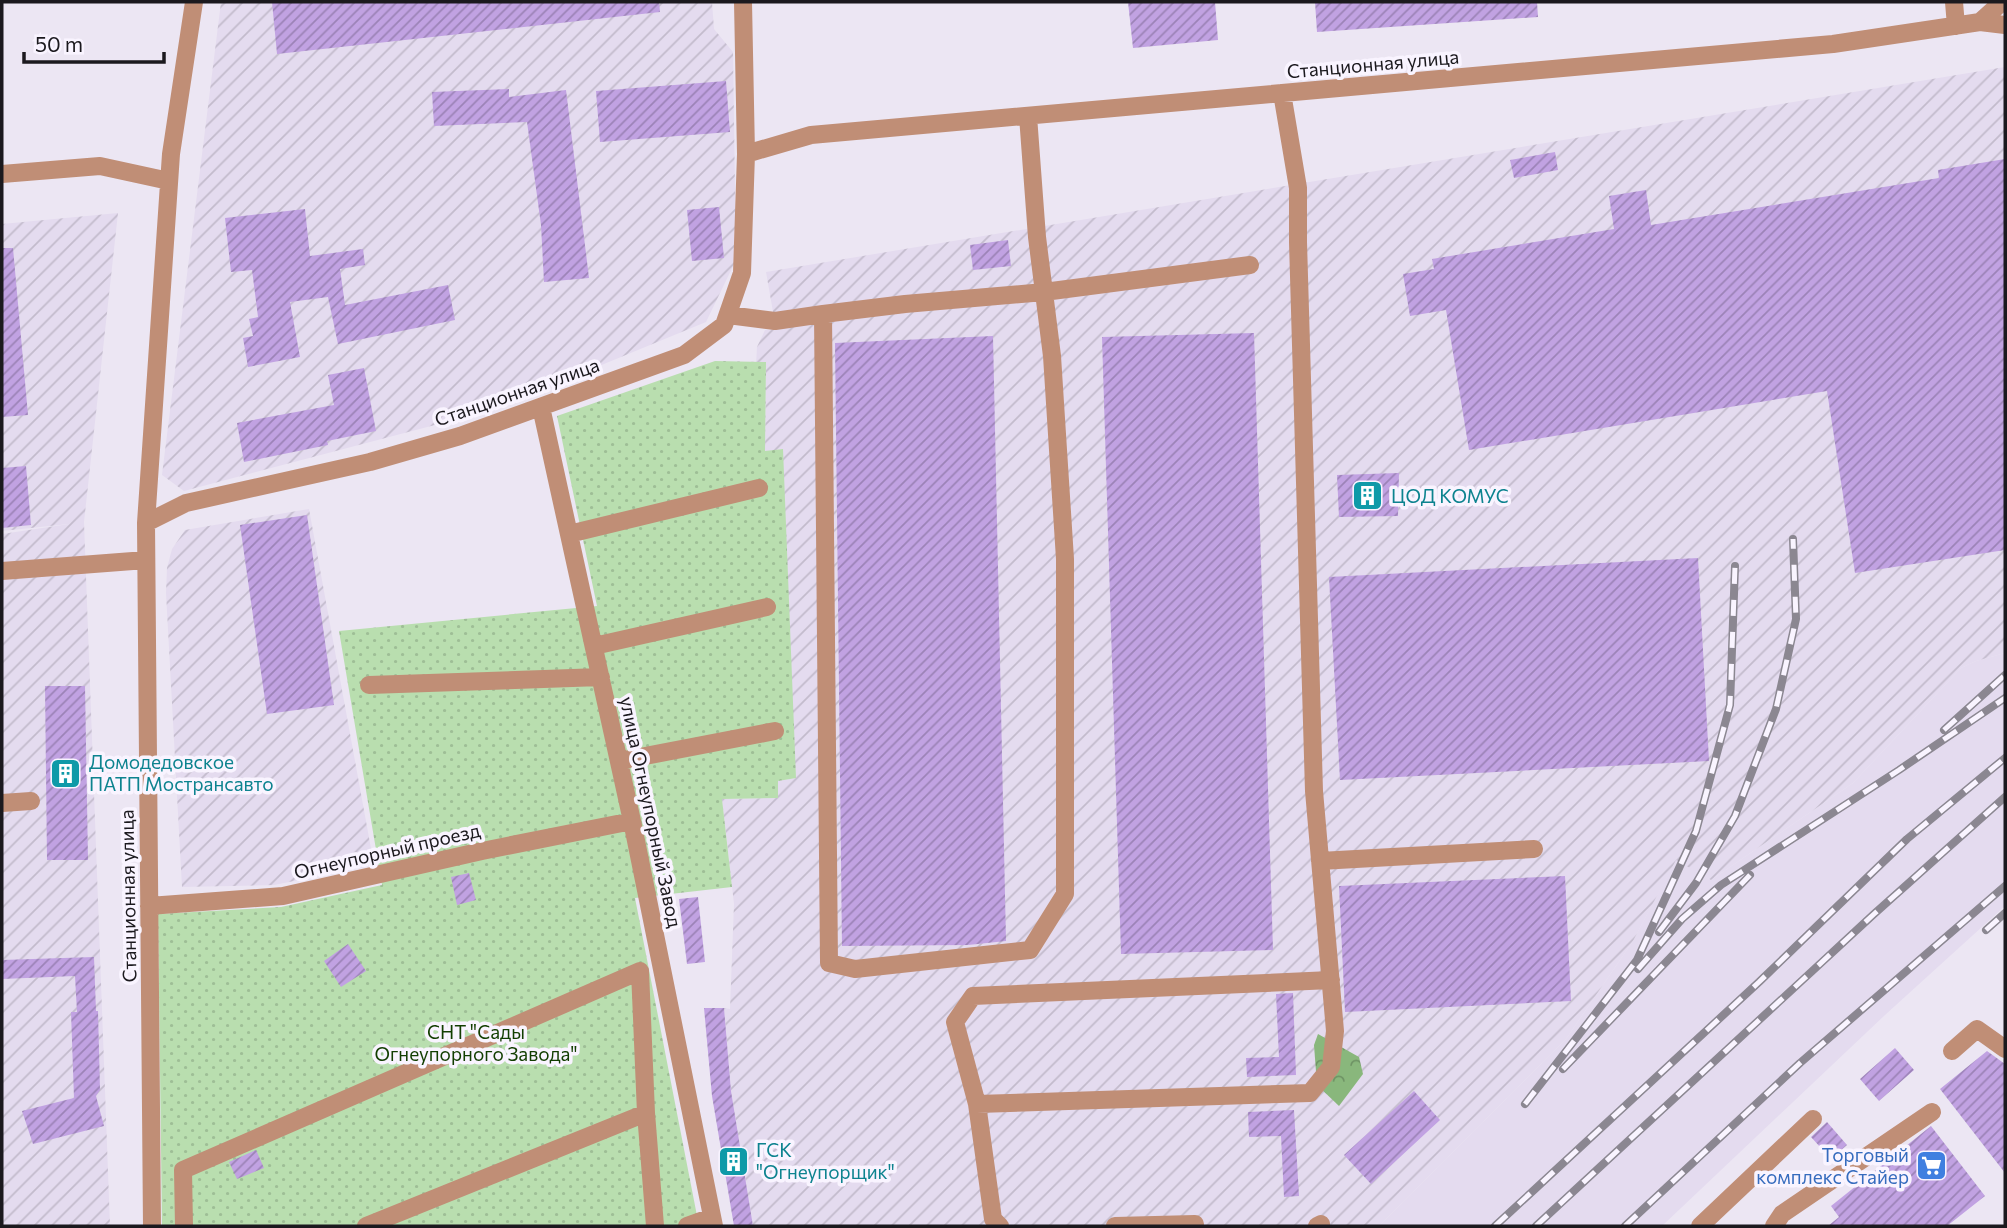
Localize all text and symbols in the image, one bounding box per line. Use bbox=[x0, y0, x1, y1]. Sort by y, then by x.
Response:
scale bar bbox=[24, 21, 164, 65]
text: 50 m bbox=[35, 31, 83, 56]
street label: Станционная улица bbox=[1286, 45, 1460, 82]
street label: Станционная улица bbox=[431, 353, 602, 431]
building icon: ЦОД КОМУС bbox=[1351, 479, 1385, 513]
place label: ЦОД КОМУС bbox=[1391, 484, 1509, 507]
street label: улица Огнеупорный Завод bbox=[616, 694, 687, 929]
place label: Домодедовское ПАТП Мострансавто bbox=[89, 750, 274, 795]
building icon: Домодедовское ПАТП Мострансавто bbox=[49, 756, 83, 790]
street label: Станционная улица bbox=[114, 809, 141, 983]
street label: Огнеупорный проезд bbox=[292, 818, 482, 883]
park label: СНТ "Сады Огнеупорного Завода" bbox=[375, 1020, 578, 1065]
place label: ГСК "Огнеупорщик" bbox=[756, 1138, 895, 1183]
place label: Торговый комплекс Стайер bbox=[1756, 1143, 1909, 1188]
building icon: ГСК "Огнеупорщик" bbox=[716, 1144, 750, 1178]
supermarket icon: Торговый комплекс Стайер bbox=[1915, 1149, 1949, 1183]

